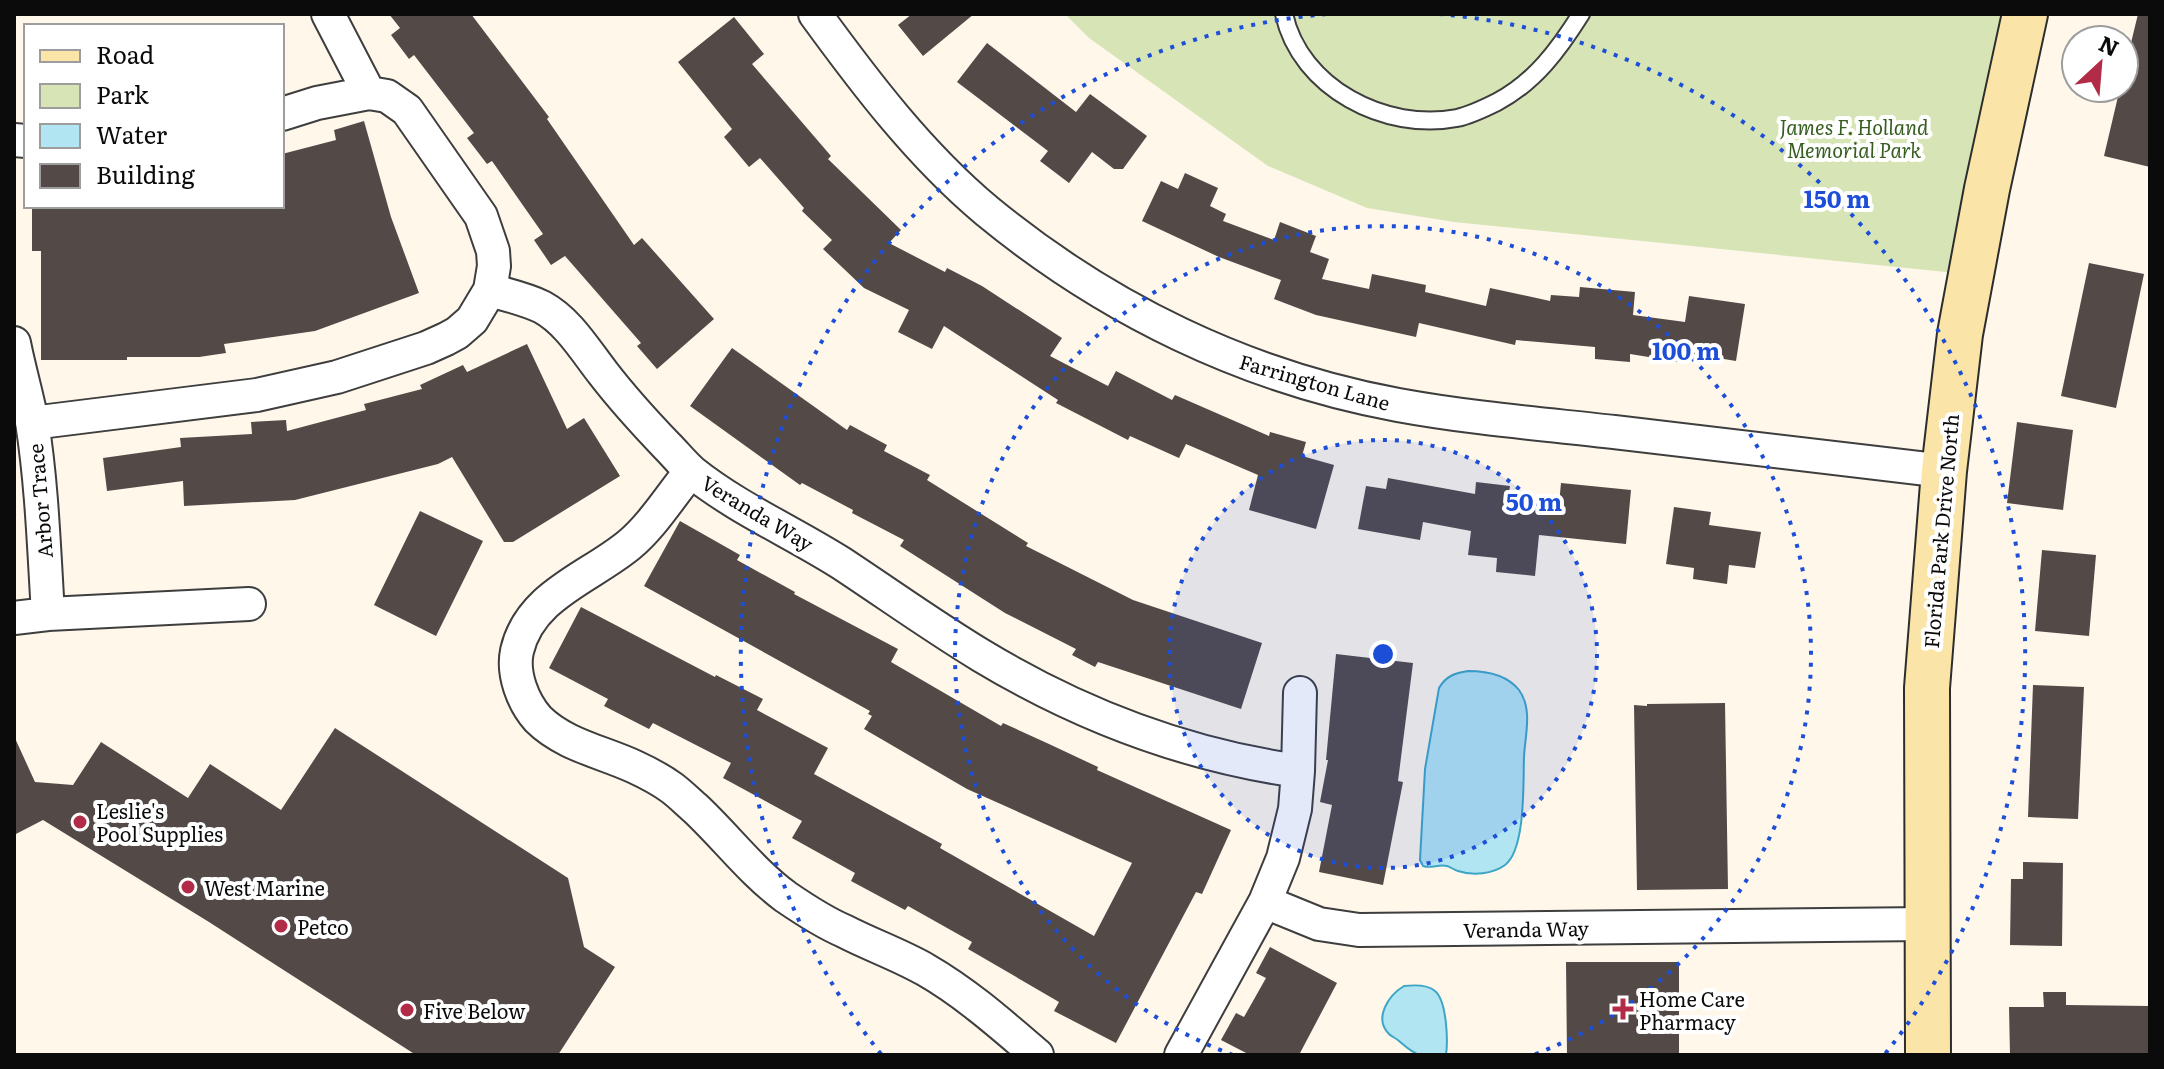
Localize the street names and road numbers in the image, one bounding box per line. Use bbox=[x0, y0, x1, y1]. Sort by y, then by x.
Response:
street label: Farrington Lane bbox=[1236, 345, 1394, 417]
street label: Florida Park Drive North bbox=[1915, 412, 1965, 650]
street label: Arbor Trace bbox=[19, 442, 59, 560]
street label: Veranda Way bbox=[696, 467, 820, 558]
street label: Veranda Way bbox=[1463, 912, 1590, 944]

